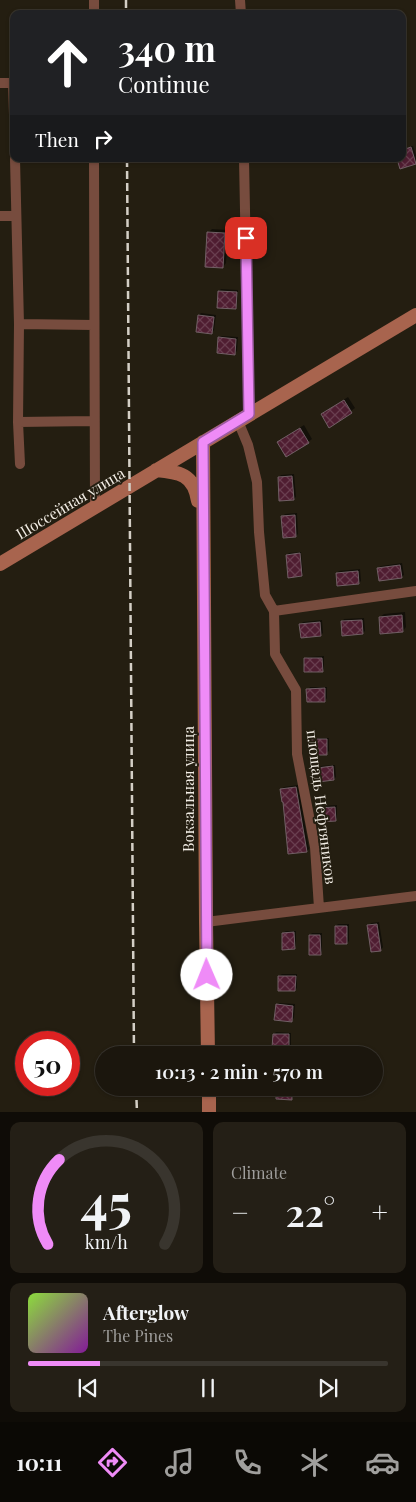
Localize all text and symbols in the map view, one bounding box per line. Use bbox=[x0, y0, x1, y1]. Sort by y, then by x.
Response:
text: 340 m bbox=[118, 24, 216, 71]
icon: ahead bbox=[35, 30, 100, 95]
text: Continue bbox=[118, 69, 210, 99]
icon: right bbox=[89, 125, 117, 153]
text: Then bbox=[35, 126, 79, 152]
pin bbox=[225, 217, 267, 259]
icon: arrive bbox=[232, 224, 260, 252]
street label: Шоссейная улица bbox=[12, 462, 129, 543]
street label: Вокзальная улица bbox=[178, 726, 198, 852]
street label: площадь Нефтяников bbox=[303, 729, 341, 885]
position arrow bbox=[180, 948, 232, 1000]
speed limit sign: 50 bbox=[15, 1031, 80, 1096]
text: 10:13 · 2 min · 570 m bbox=[155, 1058, 323, 1084]
text: Climate bbox=[231, 1162, 287, 1183]
text: 45 bbox=[81, 1167, 132, 1236]
text: 22° bbox=[285, 1186, 335, 1237]
text: − bbox=[231, 1193, 249, 1230]
text: + bbox=[372, 1193, 388, 1230]
text: km/h bbox=[85, 1230, 128, 1253]
text: Afterglow bbox=[103, 1299, 189, 1325]
text: The Pines bbox=[103, 1325, 173, 1346]
icon: previous bbox=[74, 1374, 102, 1402]
icon: pause bbox=[194, 1374, 222, 1402]
icon: next bbox=[314, 1374, 342, 1402]
icon: directions bbox=[95, 1445, 130, 1480]
icon: music bbox=[162, 1445, 197, 1480]
icon: phone bbox=[230, 1445, 265, 1480]
icon: climate bbox=[297, 1445, 332, 1480]
icon: car bbox=[365, 1445, 400, 1480]
text: 10:11 bbox=[16, 1447, 62, 1477]

